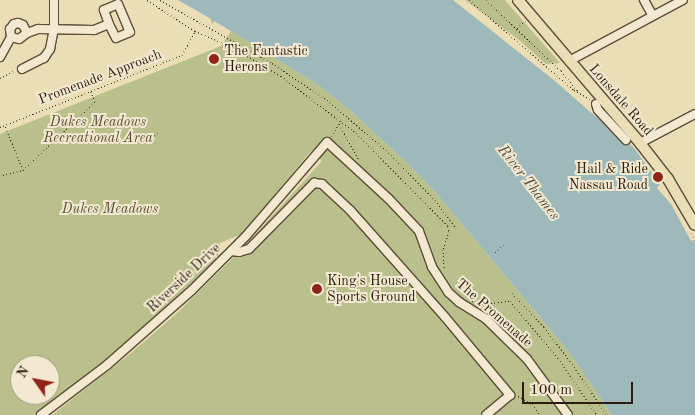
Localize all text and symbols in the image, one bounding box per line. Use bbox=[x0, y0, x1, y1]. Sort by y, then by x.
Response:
place label: The Fantastic Herons bbox=[224, 43, 308, 75]
street label: Promenade Approach bbox=[36, 46, 164, 108]
marker: The Fantastic Herons bbox=[208, 53, 220, 65]
street label: Lonsdale Road bbox=[585, 61, 657, 139]
park label: Dukes Meadows Recreational Area bbox=[43, 114, 153, 146]
water label: River Thames bbox=[493, 142, 563, 224]
place label: Hail & Ride Nassau Road bbox=[569, 161, 648, 193]
marker: Hail & Ride Nassau Road bbox=[652, 171, 664, 183]
park label: Dukes Meadows bbox=[62, 201, 158, 217]
street label: Riverside Drive bbox=[144, 240, 224, 316]
place label: King's House Sports Ground bbox=[327, 273, 416, 306]
street label: The Promenade bbox=[452, 275, 536, 351]
marker: King's House Sports Ground bbox=[311, 283, 323, 295]
north arrow bbox=[10, 355, 60, 405]
text: N bbox=[14, 364, 32, 381]
scale bar bbox=[525, 372, 636, 404]
text: 100 m bbox=[530, 383, 572, 398]

